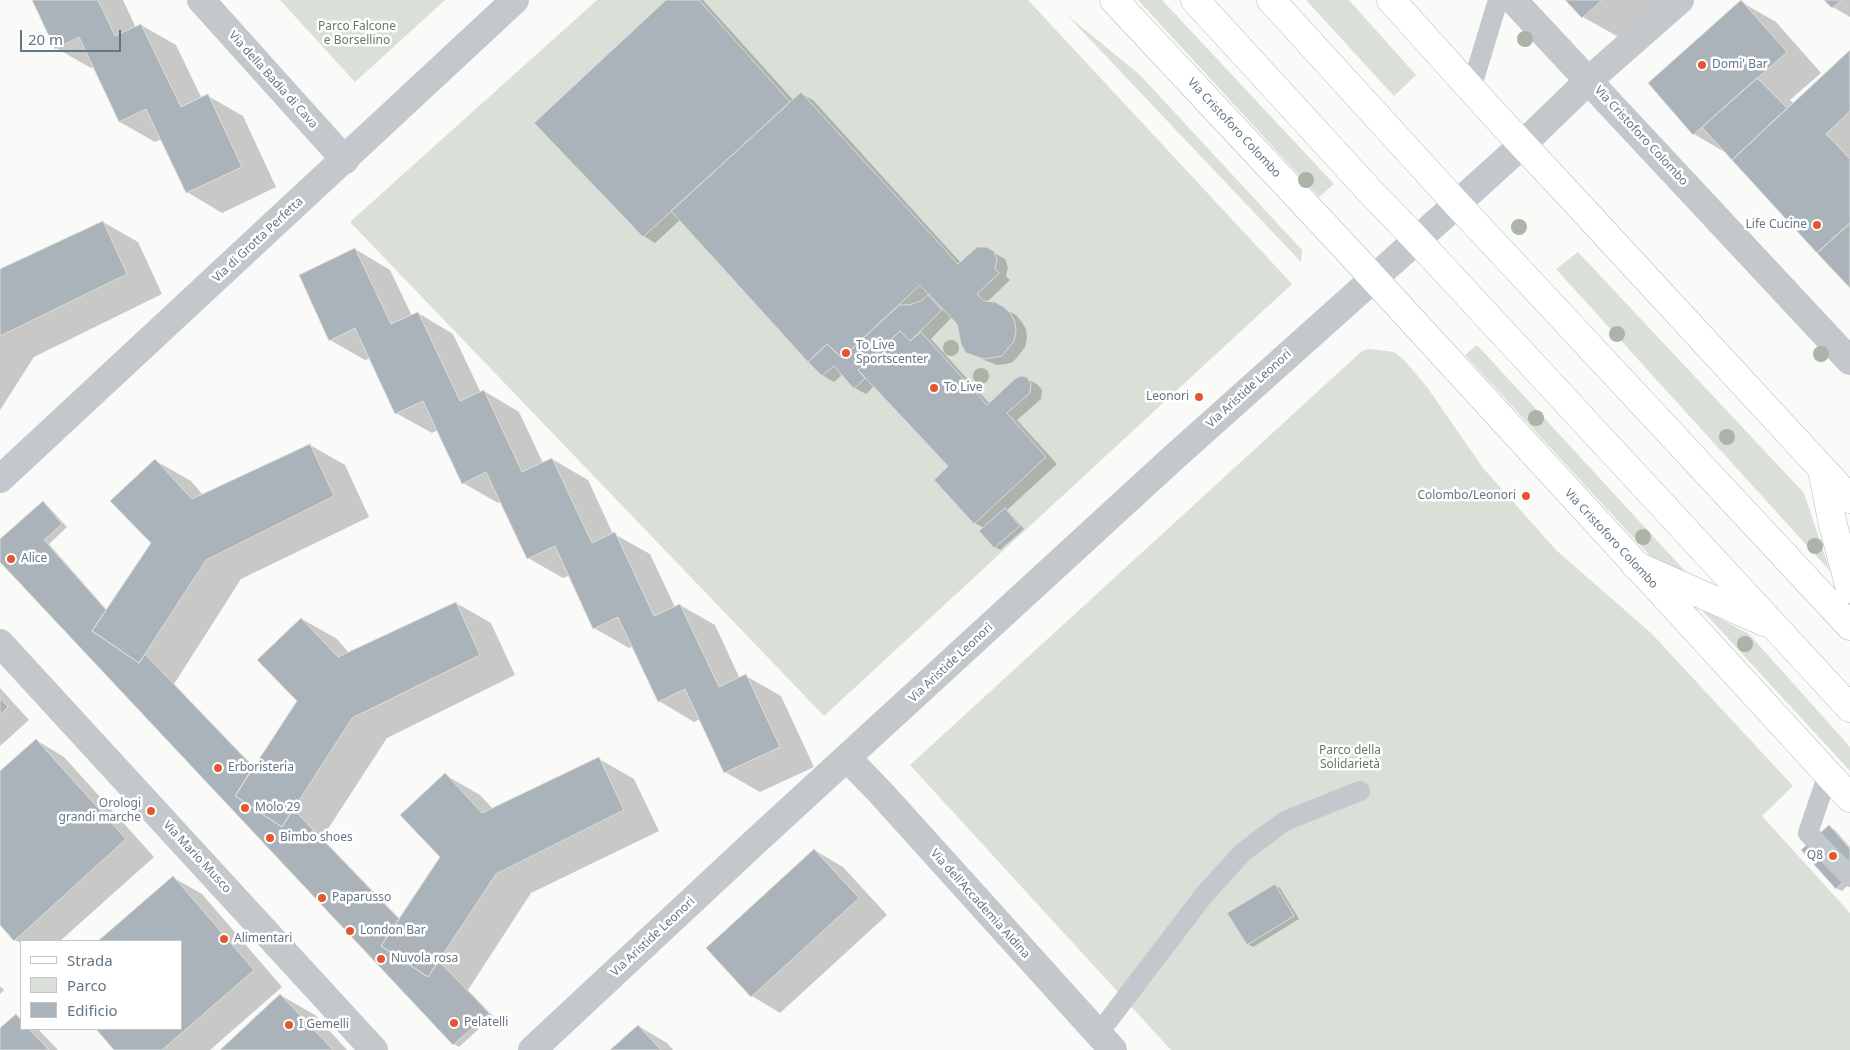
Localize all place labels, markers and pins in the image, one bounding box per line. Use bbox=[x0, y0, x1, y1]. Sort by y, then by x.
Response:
place label: Domi' Bar bbox=[1712, 58, 1768, 72]
marker: Domi' Bar bbox=[1696, 59, 1708, 71]
place label: Life Cucine bbox=[1746, 218, 1807, 232]
marker: Life Cucine bbox=[1811, 219, 1823, 231]
place label: To Live Sportscenter bbox=[856, 339, 928, 367]
marker: To Live Sportscenter bbox=[840, 347, 852, 359]
place label: To Live bbox=[944, 381, 982, 395]
marker: To Live bbox=[928, 382, 940, 394]
place label: Leonori bbox=[1146, 390, 1189, 404]
marker: Leonori bbox=[1193, 391, 1205, 403]
place label: Colombo/Leonori bbox=[1417, 489, 1516, 503]
marker: Colombo/Leonori bbox=[1520, 490, 1532, 502]
place label: Alice bbox=[21, 552, 47, 566]
marker: Alice bbox=[5, 553, 17, 565]
place label: Erboristeria bbox=[228, 761, 294, 775]
marker: Erboristeria bbox=[212, 762, 224, 774]
place label: Orologi grandi marche bbox=[59, 797, 141, 825]
place label: Molo 29 bbox=[255, 801, 300, 815]
marker: Molo 29 bbox=[239, 802, 251, 814]
marker: Orologi grandi marche bbox=[145, 805, 157, 817]
place label: Bimbo shoes bbox=[280, 831, 353, 845]
marker: Bimbo shoes bbox=[264, 832, 276, 844]
place label: Q8 bbox=[1807, 849, 1823, 863]
marker: Q8 bbox=[1827, 850, 1839, 862]
place label: Paparusso bbox=[332, 891, 391, 905]
marker: Paparusso bbox=[316, 892, 328, 904]
place label: London Bar bbox=[360, 924, 426, 938]
marker: London Bar bbox=[344, 925, 356, 937]
place label: Alimentari bbox=[234, 932, 292, 946]
marker: Alimentari bbox=[218, 933, 230, 945]
place label: Nuvola rosa bbox=[391, 952, 458, 966]
marker: Nuvola rosa bbox=[375, 953, 387, 965]
place label: Pelatelli bbox=[464, 1016, 508, 1030]
marker: Pelatelli bbox=[448, 1017, 460, 1029]
place label: I Gemelli bbox=[299, 1018, 349, 1032]
marker: I Gemelli bbox=[283, 1019, 295, 1031]

